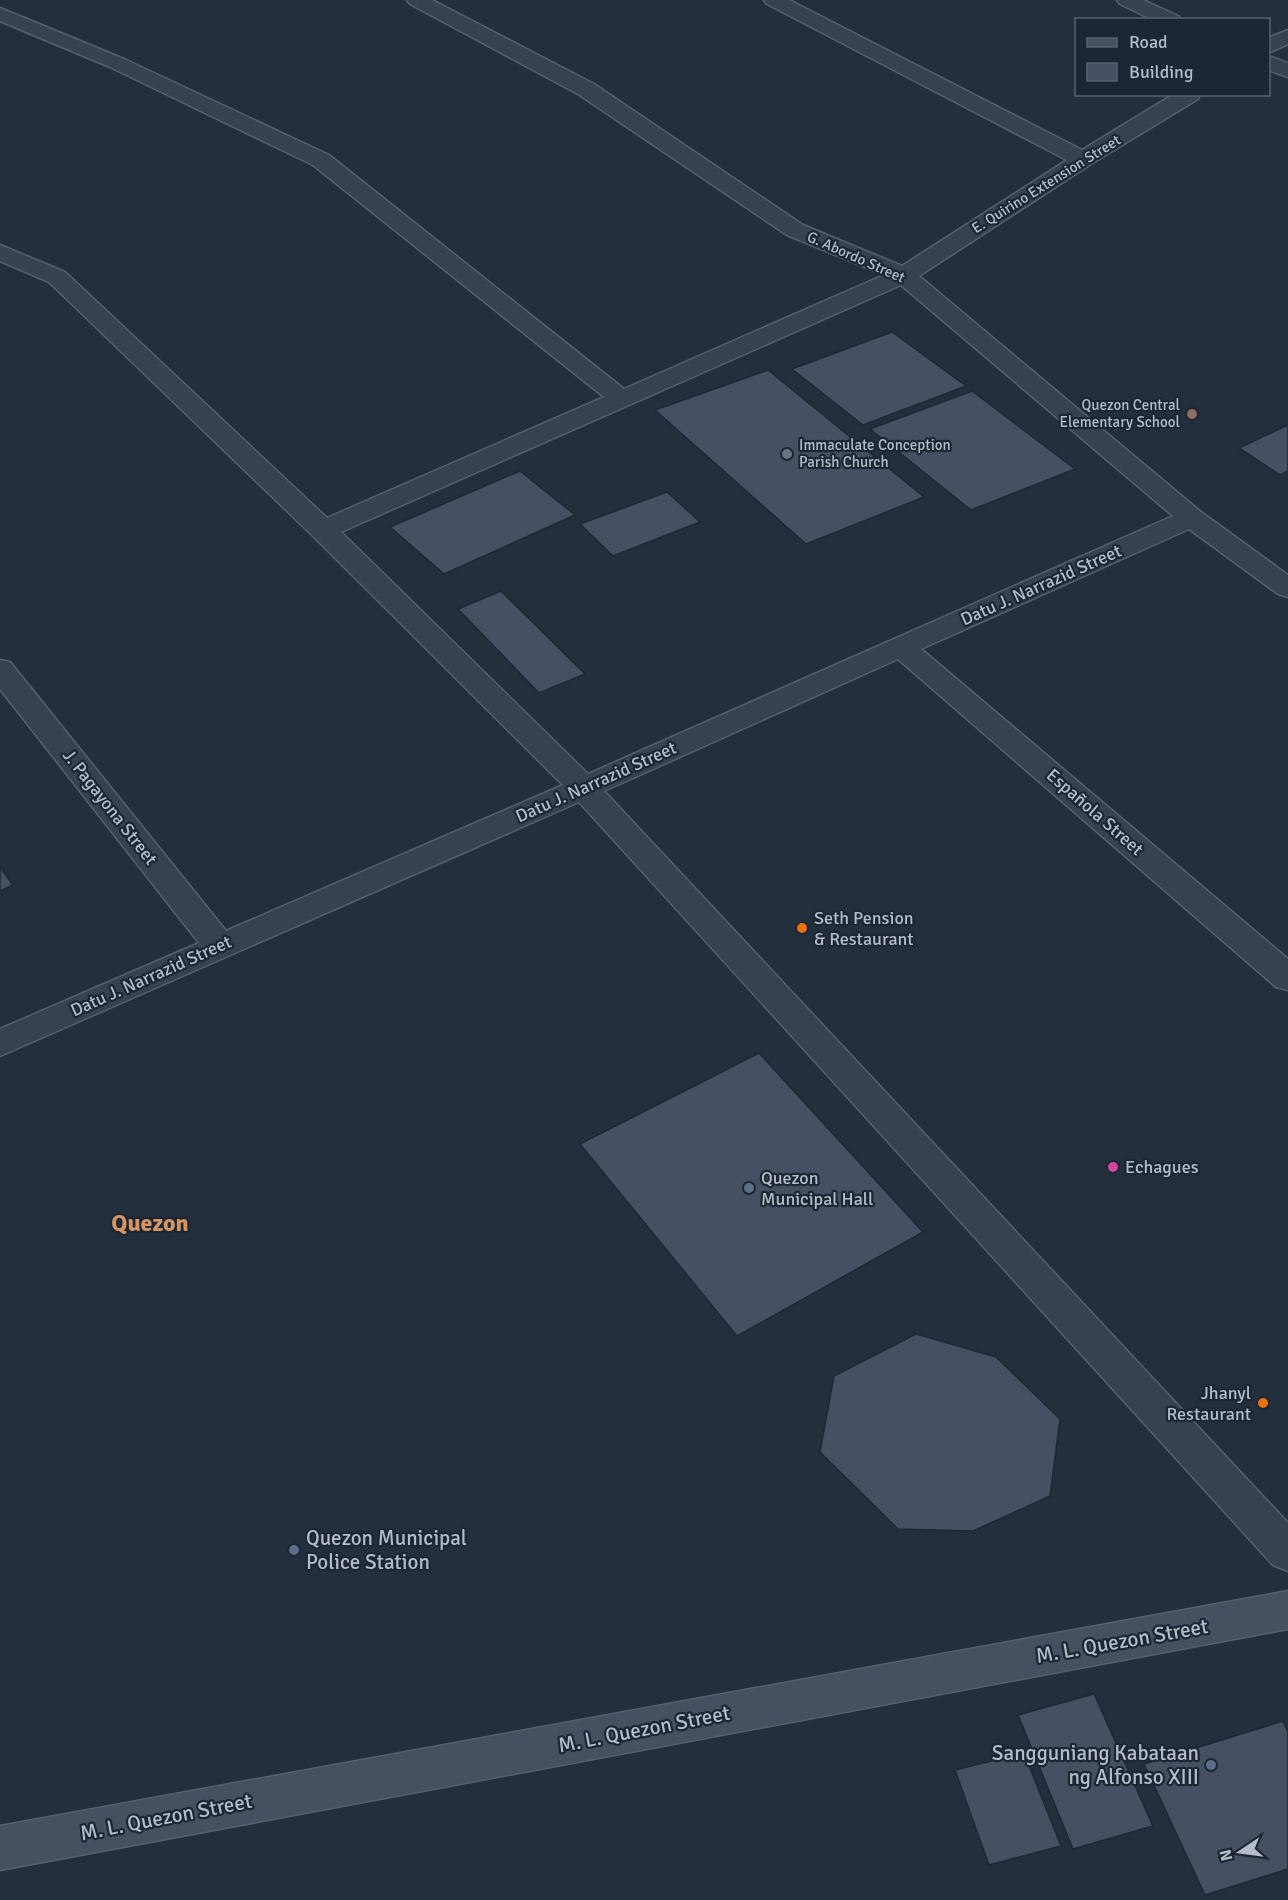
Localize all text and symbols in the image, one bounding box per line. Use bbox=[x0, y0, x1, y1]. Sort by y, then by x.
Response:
legend bbox=[1075, 18, 1270, 96]
text: Road bbox=[1129, 31, 1168, 53]
text: Building bbox=[1129, 61, 1193, 83]
street label: E. Quirino Extension Street bbox=[968, 131, 1124, 237]
street label: G. Abordo Street bbox=[804, 227, 908, 287]
place label: Quezon Central Elementary School bbox=[1059, 396, 1180, 431]
marker: Quezon Central Elementary School bbox=[1185, 407, 1199, 421]
place label: Immaculate Conception Parish Church bbox=[799, 436, 951, 471]
marker: Immaculate Conception Parish Church bbox=[780, 447, 794, 461]
street label: Datu J. Narrazid Street bbox=[957, 540, 1125, 630]
street label: Datu J. Narrazid Street bbox=[512, 737, 680, 827]
street label: J. Pagayona Street bbox=[58, 745, 162, 869]
street label: Española Street bbox=[1042, 764, 1148, 860]
place label: Seth Pension & Restaurant bbox=[814, 907, 914, 950]
marker: Seth Pension & Restaurant bbox=[795, 921, 809, 935]
street label: Datu J. Narrazid Street bbox=[67, 931, 235, 1021]
place label: Echagues bbox=[1125, 1156, 1199, 1178]
marker: Echagues bbox=[1106, 1160, 1120, 1174]
place label: Quezon Municipal Hall bbox=[761, 1167, 873, 1210]
marker: Quezon Municipal Hall bbox=[742, 1181, 756, 1195]
district label: Quezon bbox=[111, 1208, 189, 1238]
place label: Jhanyl Restaurant bbox=[1167, 1382, 1251, 1425]
marker: Jhanyl Restaurant bbox=[1256, 1396, 1270, 1410]
place label: Quezon Municipal Police Station bbox=[306, 1525, 467, 1575]
marker: Quezon Municipal Police Station bbox=[287, 1543, 301, 1557]
street label: M. L. Quezon Street bbox=[1034, 1613, 1210, 1669]
street label: M. L. Quezon Street bbox=[556, 1700, 732, 1758]
place label: Sangguniang Kabataan ng Alfonso XIII bbox=[992, 1740, 1199, 1790]
marker: Sangguniang Kabataan ng Alfonso XIII bbox=[1204, 1758, 1218, 1772]
street label: M. L. Quezon Street bbox=[78, 1788, 254, 1846]
north arrow bbox=[1210, 1822, 1270, 1882]
text: N bbox=[1215, 1847, 1237, 1863]

